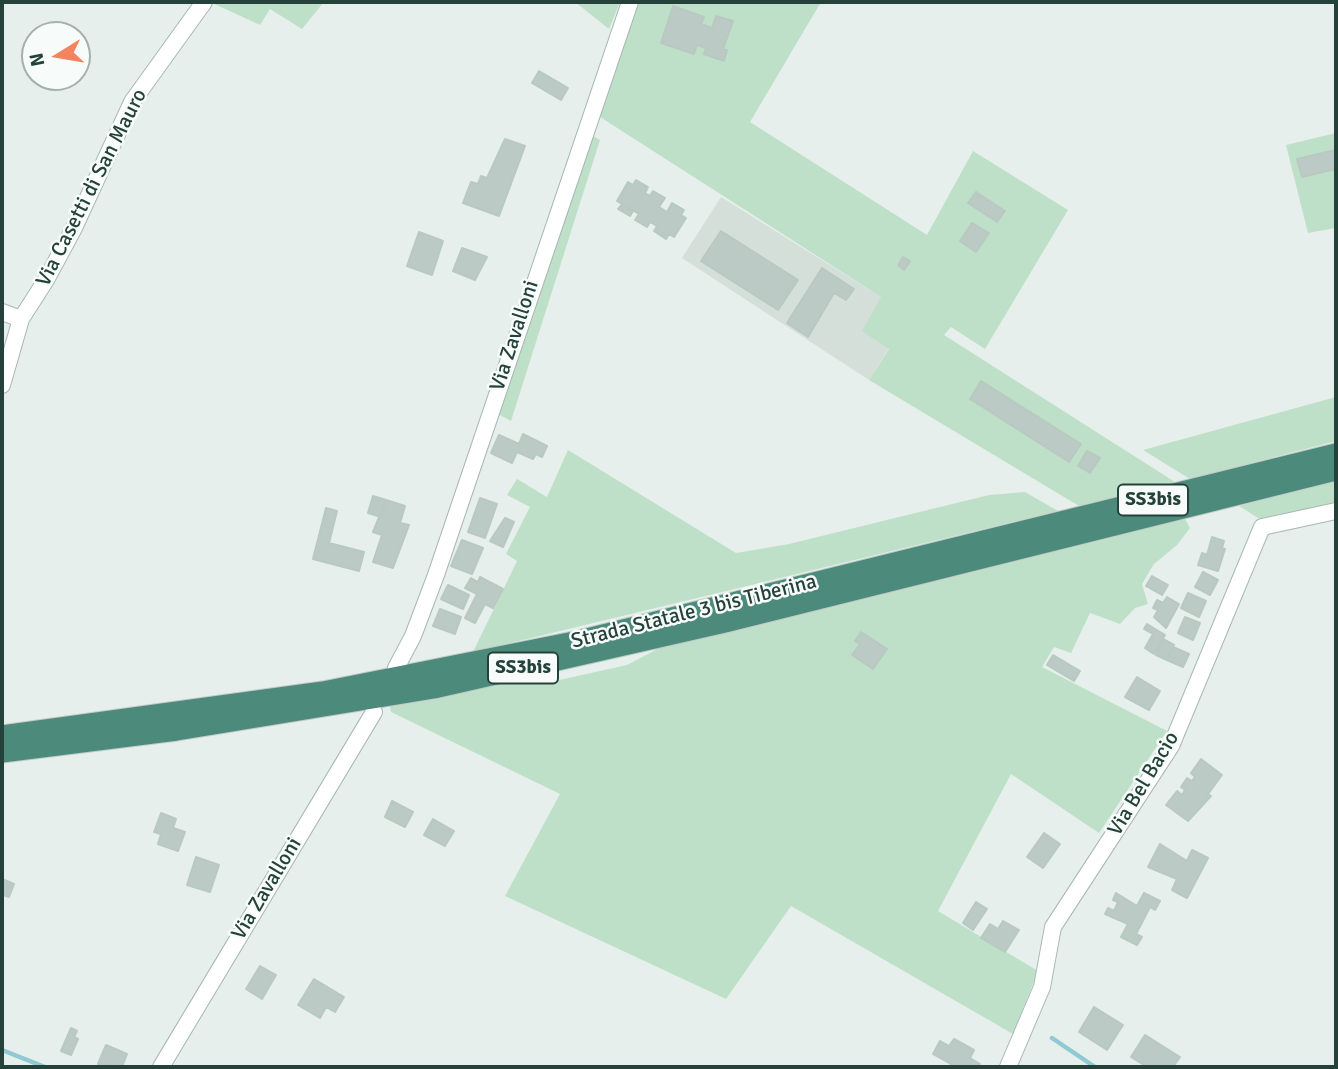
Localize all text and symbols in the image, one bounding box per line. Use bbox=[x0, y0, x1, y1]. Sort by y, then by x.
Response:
north arrow bbox=[21, 21, 91, 91]
text: N bbox=[24, 51, 50, 68]
street label: Via Casetti di San Mauro bbox=[31, 85, 153, 291]
street label: Via Zavalloni bbox=[485, 277, 545, 395]
road number: SS3bis bbox=[1118, 485, 1188, 516]
street label: Strada Statale 3 bis Tiberina bbox=[569, 569, 819, 655]
road number: SS3bis bbox=[488, 652, 558, 684]
street label: Via Bel Bacio bbox=[1103, 727, 1185, 841]
street label: Via Zavalloni bbox=[227, 833, 307, 945]

